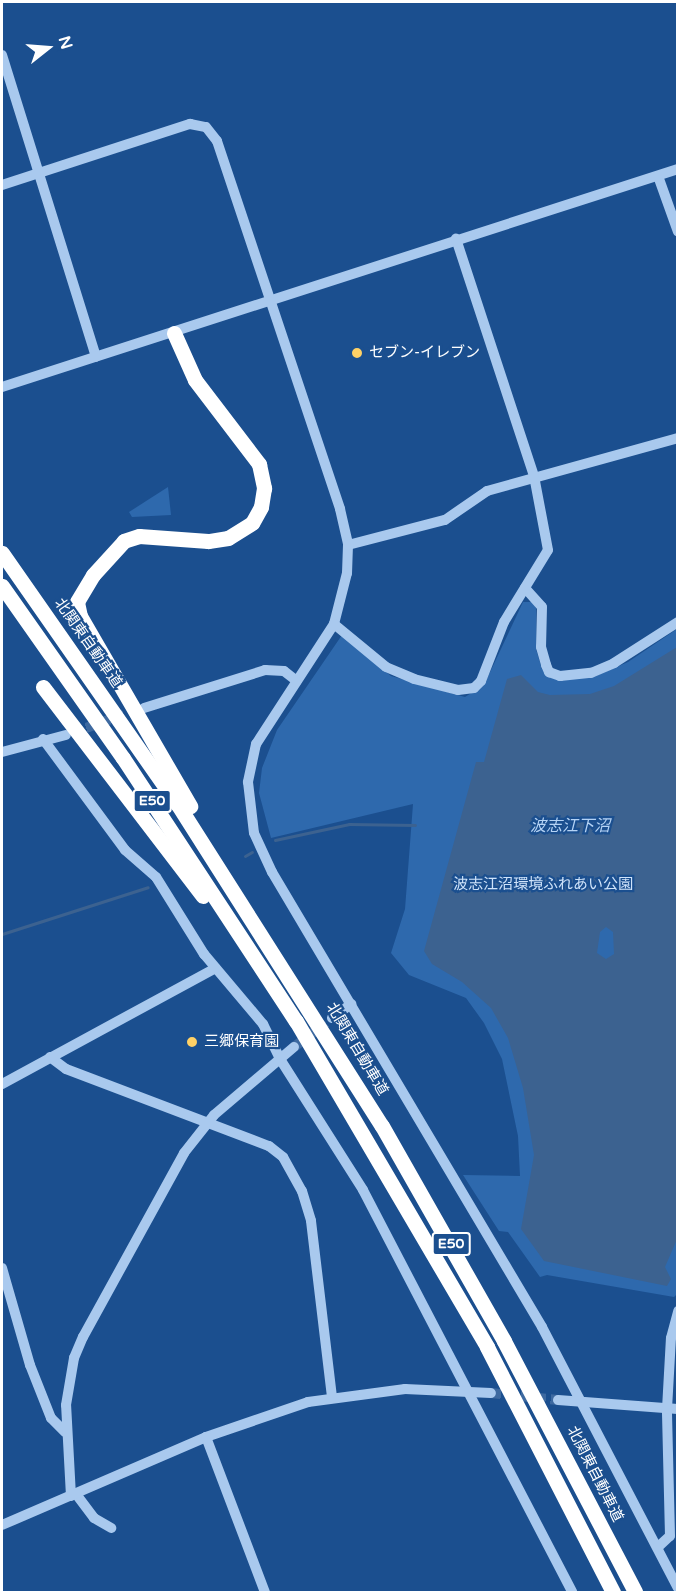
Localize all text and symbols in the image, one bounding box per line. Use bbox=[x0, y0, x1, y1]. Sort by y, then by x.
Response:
north arrow bbox=[18, 18, 78, 78]
text: N bbox=[54, 34, 77, 52]
place label: セブン-イレブン bbox=[369, 344, 480, 362]
marker: セブン-イレブン bbox=[350, 346, 364, 360]
street label: 北関東自動車道 bbox=[51, 595, 125, 691]
road number: E50 bbox=[132, 790, 172, 812]
water label: 波志江下沼 bbox=[530, 816, 610, 836]
park label: 波志江沼環境ふれあい公園 bbox=[453, 876, 633, 894]
street label: 北関東自動車道 bbox=[322, 999, 392, 1099]
place label: 三郷保育園 bbox=[204, 1033, 279, 1051]
marker: 三郷保育園 bbox=[185, 1035, 199, 1049]
road number: E50 bbox=[432, 1233, 470, 1255]
street label: 北関東自動車道 bbox=[563, 1423, 627, 1525]

